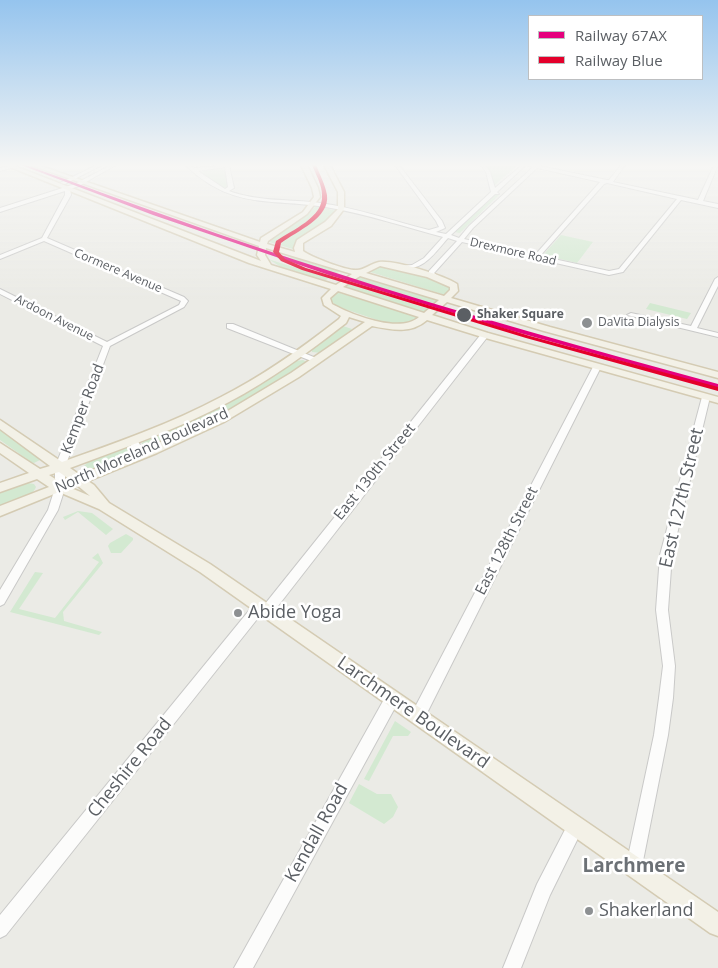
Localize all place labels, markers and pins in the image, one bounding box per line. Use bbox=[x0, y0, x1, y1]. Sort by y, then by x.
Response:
marker: Shaker Square bbox=[455, 306, 473, 324]
place label: Shaker Square bbox=[477, 308, 564, 322]
marker: DaVita Dialysis bbox=[580, 316, 594, 330]
place label: DaVita Dialysis bbox=[598, 316, 680, 330]
place label: Abide Yoga bbox=[248, 602, 341, 624]
marker: Abide Yoga bbox=[232, 607, 244, 619]
place label: Shakerland bbox=[599, 900, 693, 922]
marker: Shakerland bbox=[583, 905, 595, 917]

